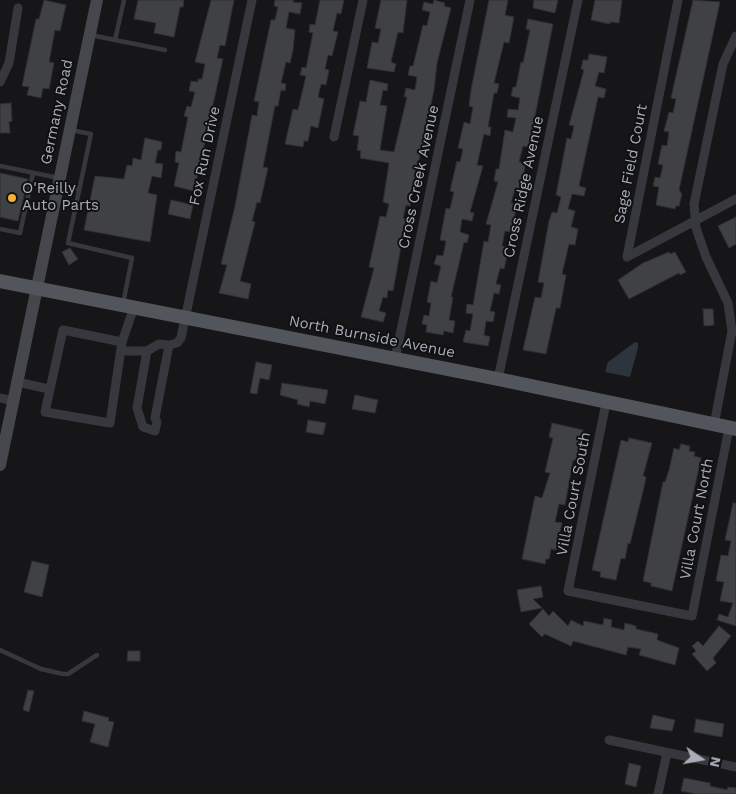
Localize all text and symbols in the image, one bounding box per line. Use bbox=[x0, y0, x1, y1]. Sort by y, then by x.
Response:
street label: Germany Road bbox=[37, 58, 77, 166]
street label: Sage Field Court bbox=[611, 103, 651, 225]
street label: Cross Creek Avenue bbox=[395, 104, 443, 250]
street label: Fox Run Drive bbox=[186, 105, 224, 207]
street label: Cross Ridge Avenue bbox=[500, 115, 548, 259]
place label: O'Reilly Auto Parts bbox=[22, 180, 99, 215]
marker: O'Reilly Auto Parts bbox=[6, 192, 18, 204]
street label: North Burnside Avenue bbox=[287, 312, 457, 362]
street label: Villa Court South bbox=[553, 431, 595, 557]
street label: Villa Court North bbox=[676, 457, 718, 581]
north arrow bbox=[676, 734, 726, 784]
text: N bbox=[707, 755, 725, 769]

